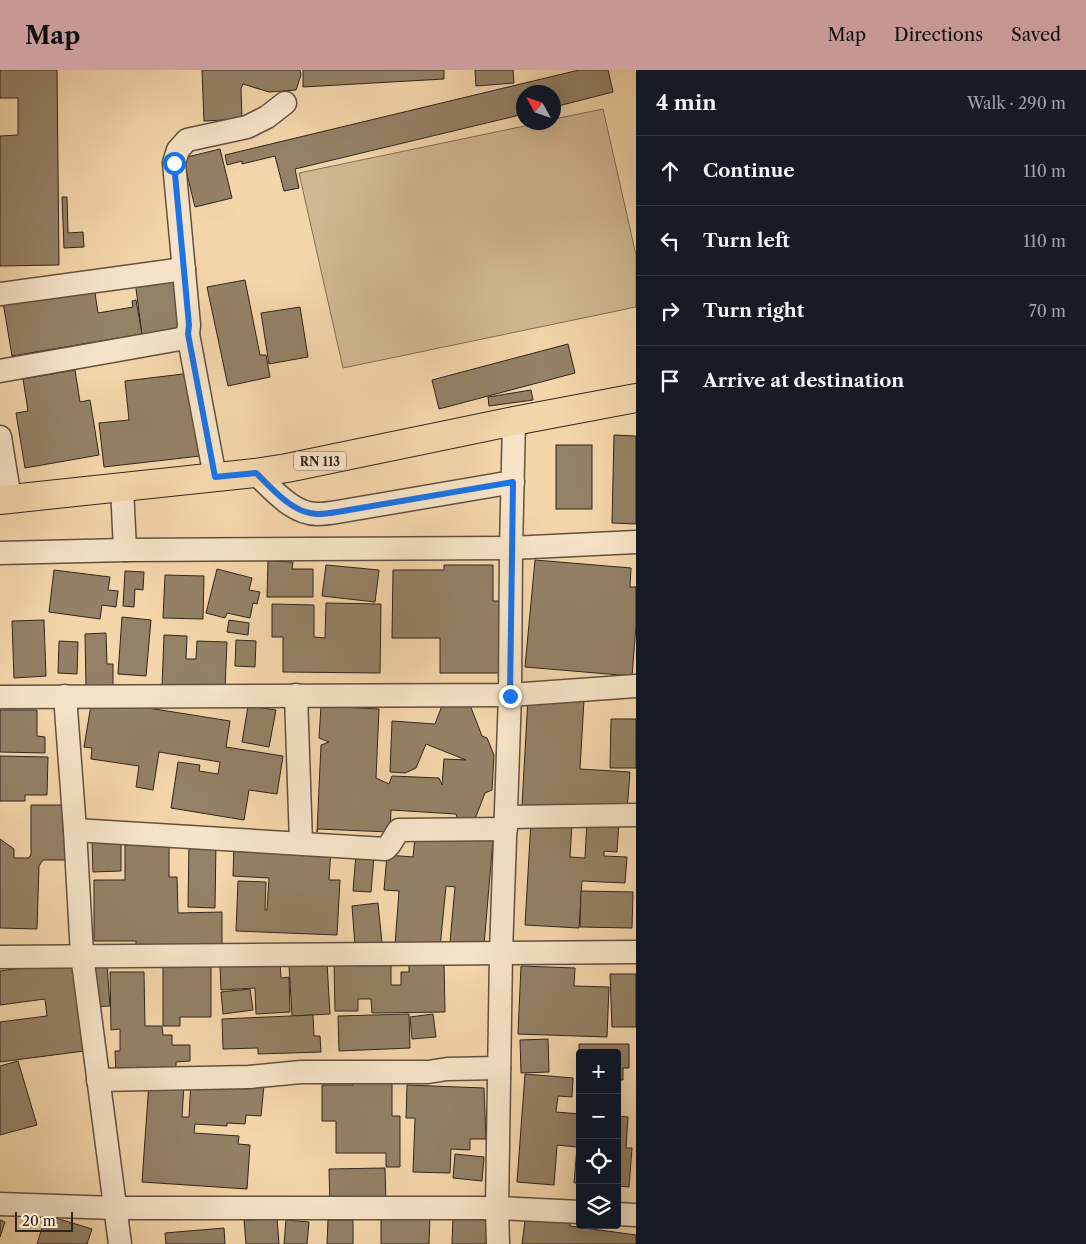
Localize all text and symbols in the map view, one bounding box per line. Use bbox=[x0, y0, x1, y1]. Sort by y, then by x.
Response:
text: Map bbox=[25, 21, 80, 50]
text: Map bbox=[827, 24, 866, 46]
text: Directions bbox=[894, 24, 983, 46]
text: Saved bbox=[1011, 24, 1061, 46]
north arrow bbox=[516, 85, 561, 130]
text: 4 min bbox=[656, 90, 717, 115]
text: Walk · 290 m bbox=[967, 93, 1066, 113]
route start bbox=[163, 152, 186, 175]
icon: ahead bbox=[656, 157, 684, 185]
text: Continue bbox=[703, 159, 795, 182]
text: 110 m bbox=[1023, 161, 1066, 181]
icon: left bbox=[656, 227, 684, 255]
text: Turn left bbox=[703, 229, 790, 252]
text: 110 m bbox=[1023, 231, 1066, 251]
icon: right bbox=[656, 297, 684, 325]
text: Turn right bbox=[703, 299, 804, 322]
text: 70 m bbox=[1029, 301, 1066, 321]
icon: arrive bbox=[656, 367, 684, 395]
text: Arrive at destination bbox=[703, 369, 904, 392]
road number: RN 113 bbox=[294, 452, 346, 471]
route end bbox=[499, 685, 522, 708]
map controls bbox=[576, 1049, 621, 1229]
button: + bbox=[576, 1049, 621, 1094]
button: − bbox=[576, 1094, 621, 1139]
button: locate bbox=[576, 1139, 621, 1184]
button: layers bbox=[576, 1184, 621, 1229]
scale bar bbox=[15, 1209, 72, 1232]
text: 20 m bbox=[22, 1212, 56, 1230]

